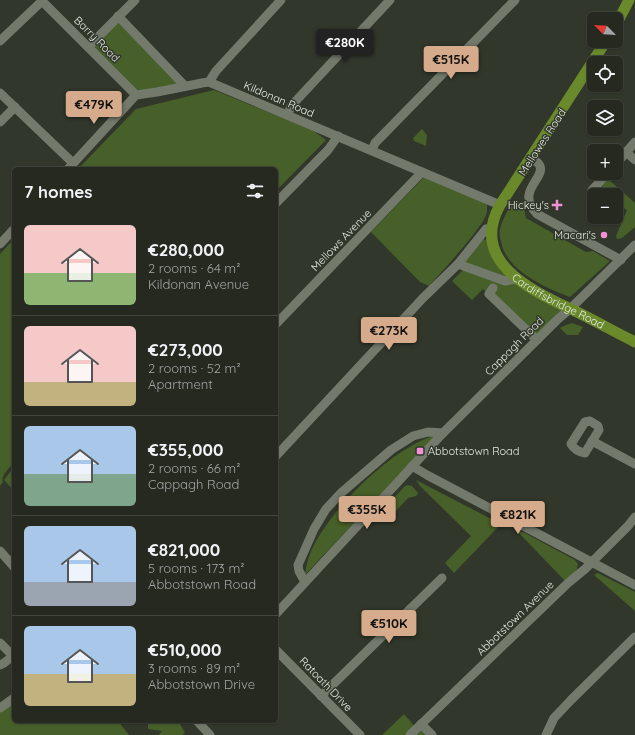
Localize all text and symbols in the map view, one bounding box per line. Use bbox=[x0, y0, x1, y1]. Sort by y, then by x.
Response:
north arrow bbox=[587, 12, 623, 48]
map controls bbox=[587, 12, 623, 224]
street label: Barry Road bbox=[71, 13, 123, 65]
pin: €280K bbox=[317, 29, 373, 63]
text: €280K bbox=[325, 34, 365, 50]
pin: €515K bbox=[423, 46, 479, 80]
text: €515K bbox=[433, 51, 469, 67]
button: locate bbox=[587, 56, 623, 92]
street label: Kildonan Road bbox=[242, 78, 316, 120]
pin: €479K bbox=[66, 91, 122, 125]
text: €479K bbox=[75, 96, 113, 112]
button: layers bbox=[587, 100, 623, 136]
street label: Mellowes Road bbox=[515, 106, 569, 178]
button: + bbox=[587, 144, 623, 180]
icon: filters bbox=[244, 180, 266, 202]
text: 7 homes bbox=[24, 181, 93, 202]
button: − bbox=[587, 188, 623, 224]
place label: Hickey's bbox=[508, 198, 549, 212]
marker: Hickey's bbox=[552, 200, 562, 210]
street label: Mellows Avenue bbox=[308, 206, 374, 274]
place label: Macari's bbox=[554, 228, 596, 242]
marker: Macari's bbox=[599, 230, 609, 240]
text: €280,000 bbox=[148, 239, 224, 260]
icon: home bbox=[56, 241, 104, 289]
text: 2 rooms · 64 m² bbox=[148, 260, 240, 276]
street label: Cardiffsbridge Road bbox=[509, 270, 607, 332]
text: Kildonan Avenue bbox=[148, 276, 249, 292]
street label: Cappagh Road bbox=[482, 314, 546, 378]
pin: €273K bbox=[361, 317, 417, 351]
text: €273K bbox=[370, 322, 408, 338]
text: €273,000 bbox=[148, 339, 223, 360]
icon: home bbox=[56, 342, 104, 390]
text: 2 rooms · 52 m² bbox=[148, 360, 241, 376]
text: Apartment bbox=[148, 376, 213, 392]
text: €355,000 bbox=[148, 439, 223, 460]
icon: home bbox=[56, 442, 104, 490]
place label: Abbotstown Road bbox=[428, 444, 519, 458]
marker: Abbotstown Road bbox=[415, 446, 425, 456]
text: 2 rooms · 66 m² bbox=[148, 460, 240, 476]
text: Cappagh Road bbox=[148, 476, 239, 492]
pin: €355K bbox=[339, 496, 395, 530]
text: €355K bbox=[348, 501, 386, 517]
pin: €821K bbox=[490, 501, 546, 535]
text: €821K bbox=[500, 506, 536, 522]
text: €821,000 bbox=[148, 539, 220, 560]
icon: home bbox=[56, 542, 104, 590]
text: 5 rooms · 173 m² bbox=[148, 560, 244, 576]
text: Abbotstown Road bbox=[148, 576, 256, 592]
street label: Abbotstown Avenue bbox=[474, 578, 556, 658]
pin: €510K bbox=[361, 610, 417, 644]
text: €510K bbox=[370, 615, 408, 631]
text: €510,000 bbox=[148, 639, 222, 660]
icon: home bbox=[56, 642, 104, 690]
street label: Ratoath Drive bbox=[296, 654, 356, 714]
text: 3 rooms · 89 m² bbox=[148, 660, 240, 676]
text: Abbotstown Drive bbox=[148, 676, 255, 692]

